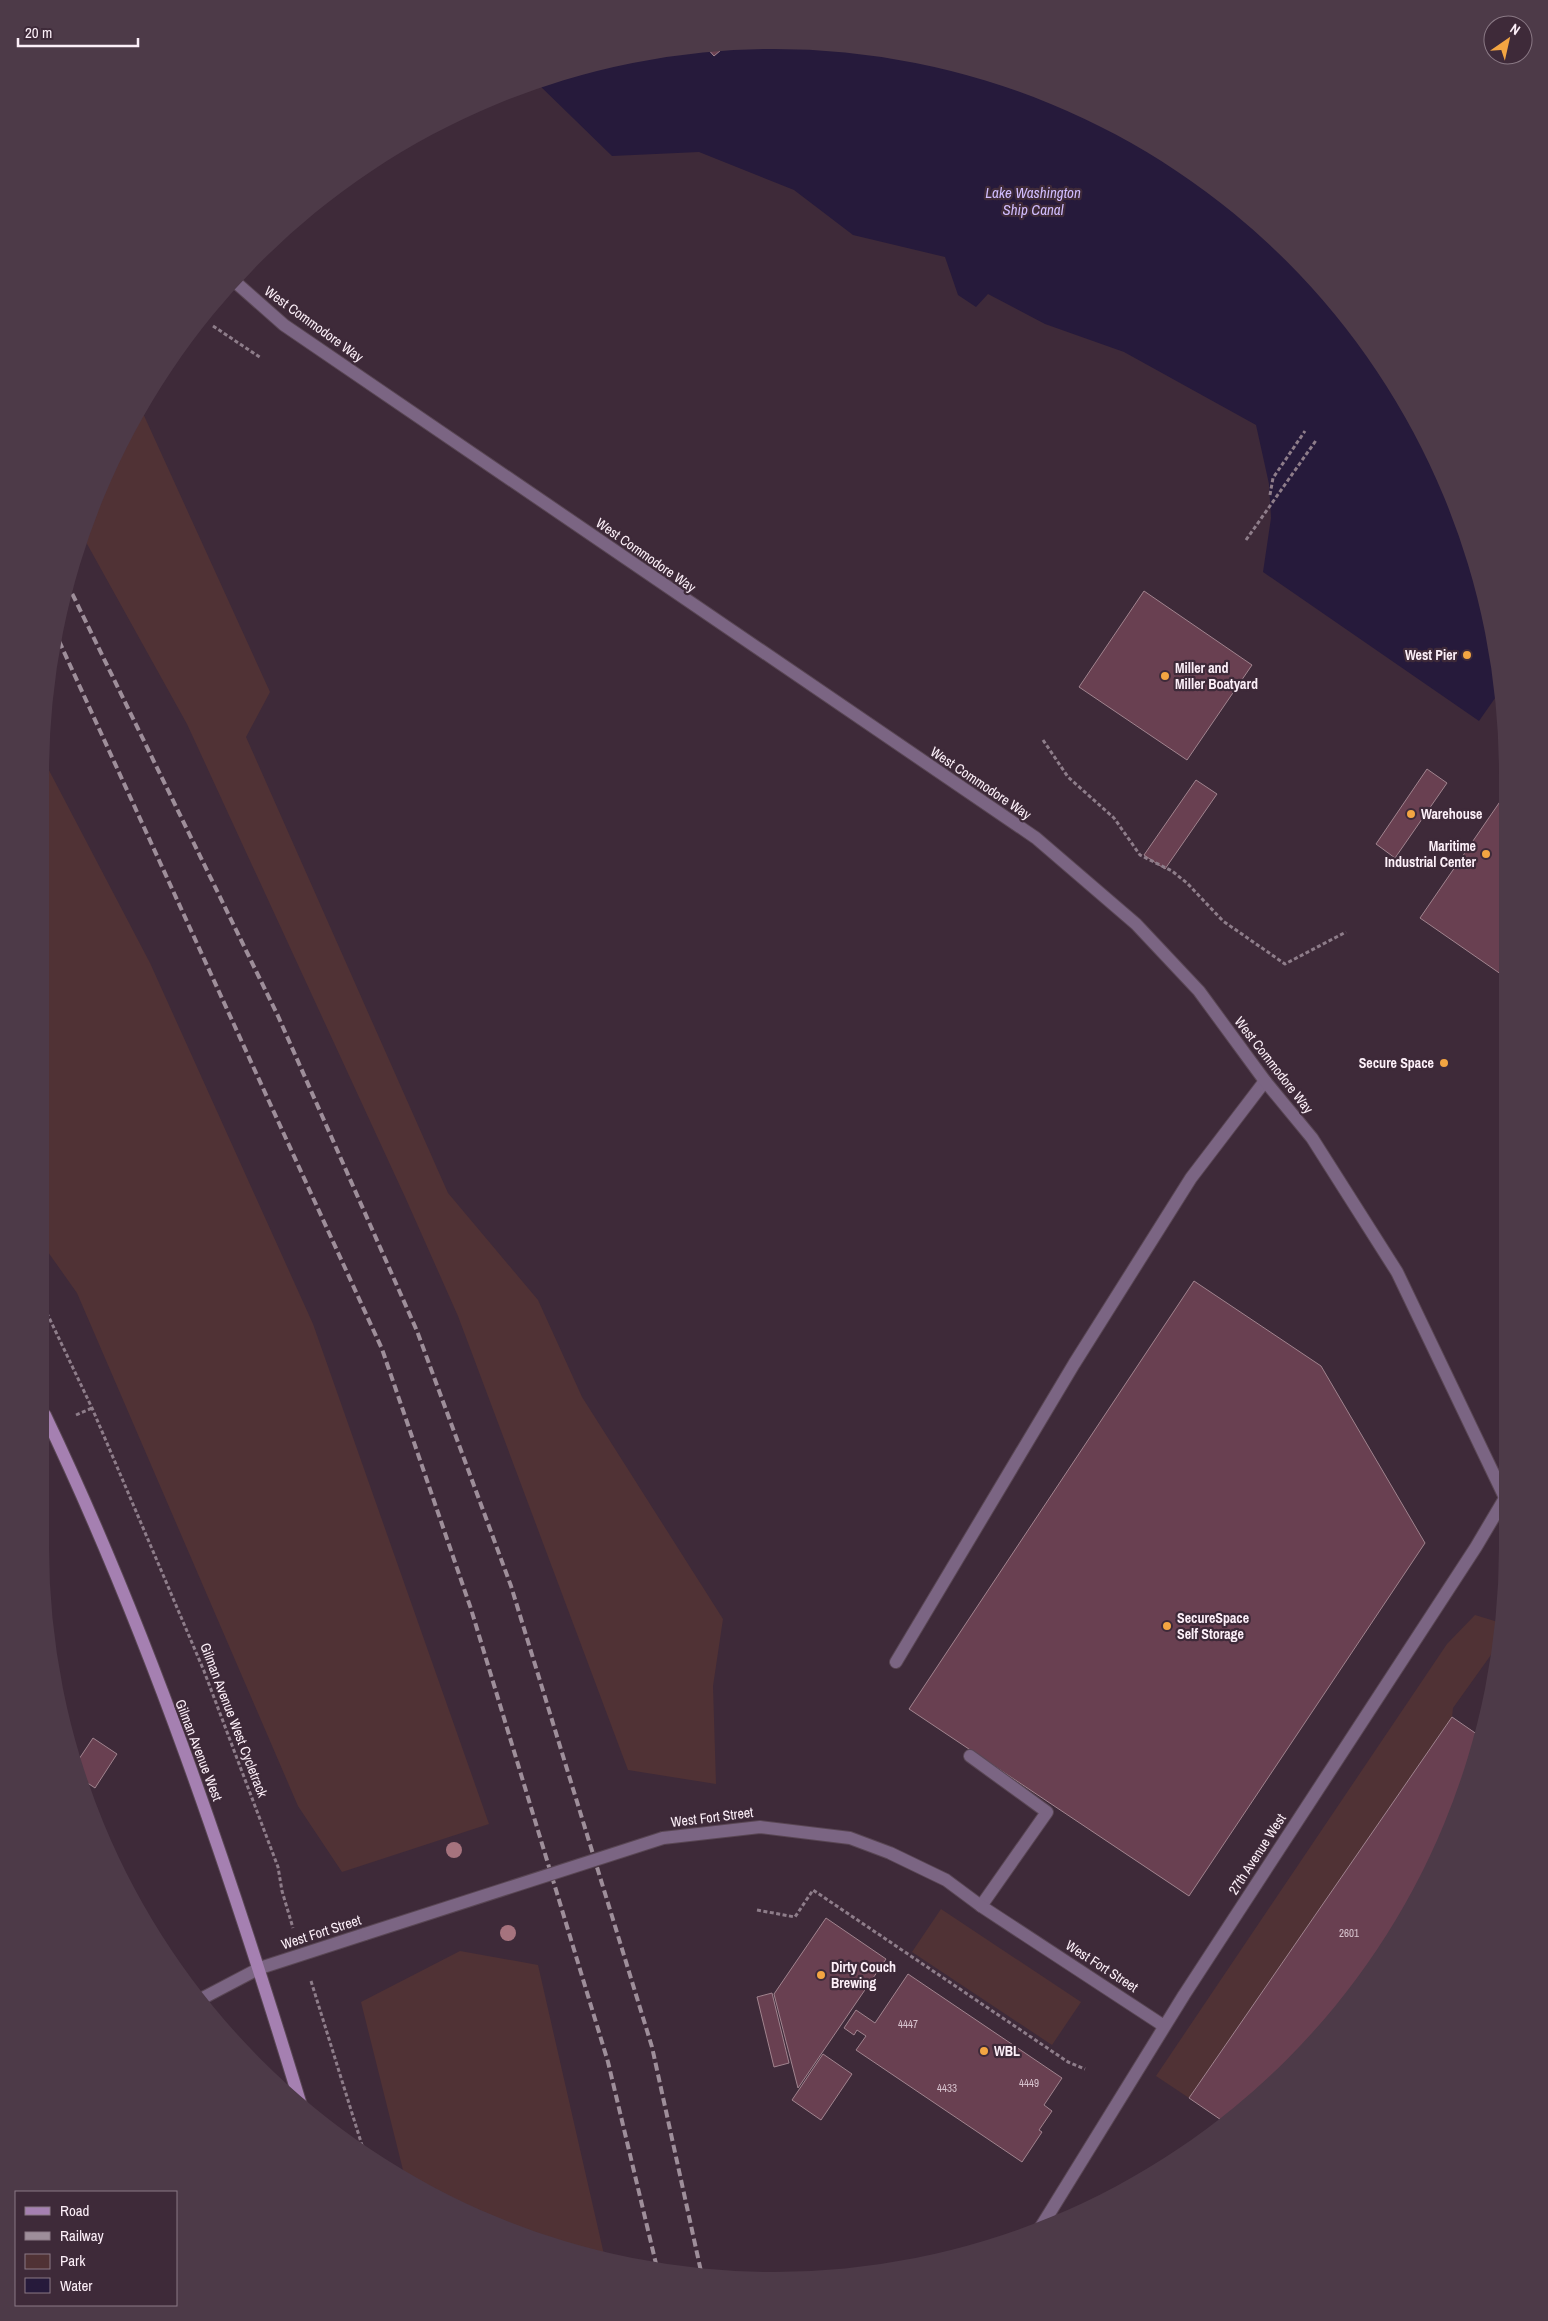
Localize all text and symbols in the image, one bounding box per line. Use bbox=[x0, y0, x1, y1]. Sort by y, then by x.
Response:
scale bar bbox=[18, 15, 138, 47]
north arrow bbox=[1483, 15, 1533, 65]
text: N bbox=[1507, 19, 1524, 39]
text: 20 m bbox=[25, 22, 52, 43]
water label: Lake Washington Ship Canal bbox=[985, 182, 1081, 220]
street label: West Commodore Way bbox=[261, 282, 367, 366]
street label: West Commodore Way bbox=[592, 514, 700, 596]
place label: West Pier bbox=[1405, 646, 1458, 664]
marker: West Pier bbox=[1461, 649, 1473, 661]
place label: Miller and Miller Boatyard bbox=[1175, 659, 1258, 693]
marker: Miller and Miller Boatyard bbox=[1159, 670, 1171, 682]
street label: West Commodore Way bbox=[927, 743, 1035, 824]
place label: Warehouse bbox=[1421, 805, 1482, 823]
marker: Warehouse bbox=[1405, 808, 1417, 820]
place label: Maritime Industrial Center bbox=[1385, 837, 1477, 871]
marker: Maritime Industrial Center bbox=[1480, 848, 1492, 860]
street label: West Commodore Way bbox=[1231, 1013, 1318, 1117]
place label: Secure Space bbox=[1359, 1054, 1434, 1072]
marker: Secure Space bbox=[1438, 1057, 1450, 1069]
place label: SecureSpace Self Storage bbox=[1177, 1609, 1249, 1643]
marker: SecureSpace Self Storage bbox=[1161, 1620, 1173, 1632]
street label: Gilman Avenue West Cycletrack bbox=[197, 1640, 271, 1800]
street label: Gilman Avenue West bbox=[172, 1697, 226, 1803]
street label: West Fort Street bbox=[670, 1803, 754, 1831]
street label: 27th Avenue West bbox=[1224, 1810, 1290, 1898]
street label: West Fort Street bbox=[279, 1911, 363, 1953]
house number: 2601 bbox=[1339, 1926, 1359, 1940]
street label: West Fort Street bbox=[1062, 1936, 1142, 1996]
place label: Dirty Couch Brewing bbox=[831, 1958, 896, 1992]
marker: Dirty Couch Brewing bbox=[815, 1969, 827, 1981]
house number: 4447 bbox=[898, 2017, 918, 2031]
place label: WBL bbox=[994, 2042, 1020, 2060]
marker: WBL bbox=[978, 2045, 990, 2057]
house number: 4449 bbox=[1019, 2076, 1039, 2090]
house number: 4433 bbox=[937, 2081, 957, 2095]
legend bbox=[15, 2191, 178, 2306]
text: Road bbox=[60, 2200, 89, 2221]
text: Railway bbox=[60, 2225, 105, 2246]
text: Park bbox=[60, 2250, 86, 2271]
text: Water bbox=[60, 2275, 92, 2296]

